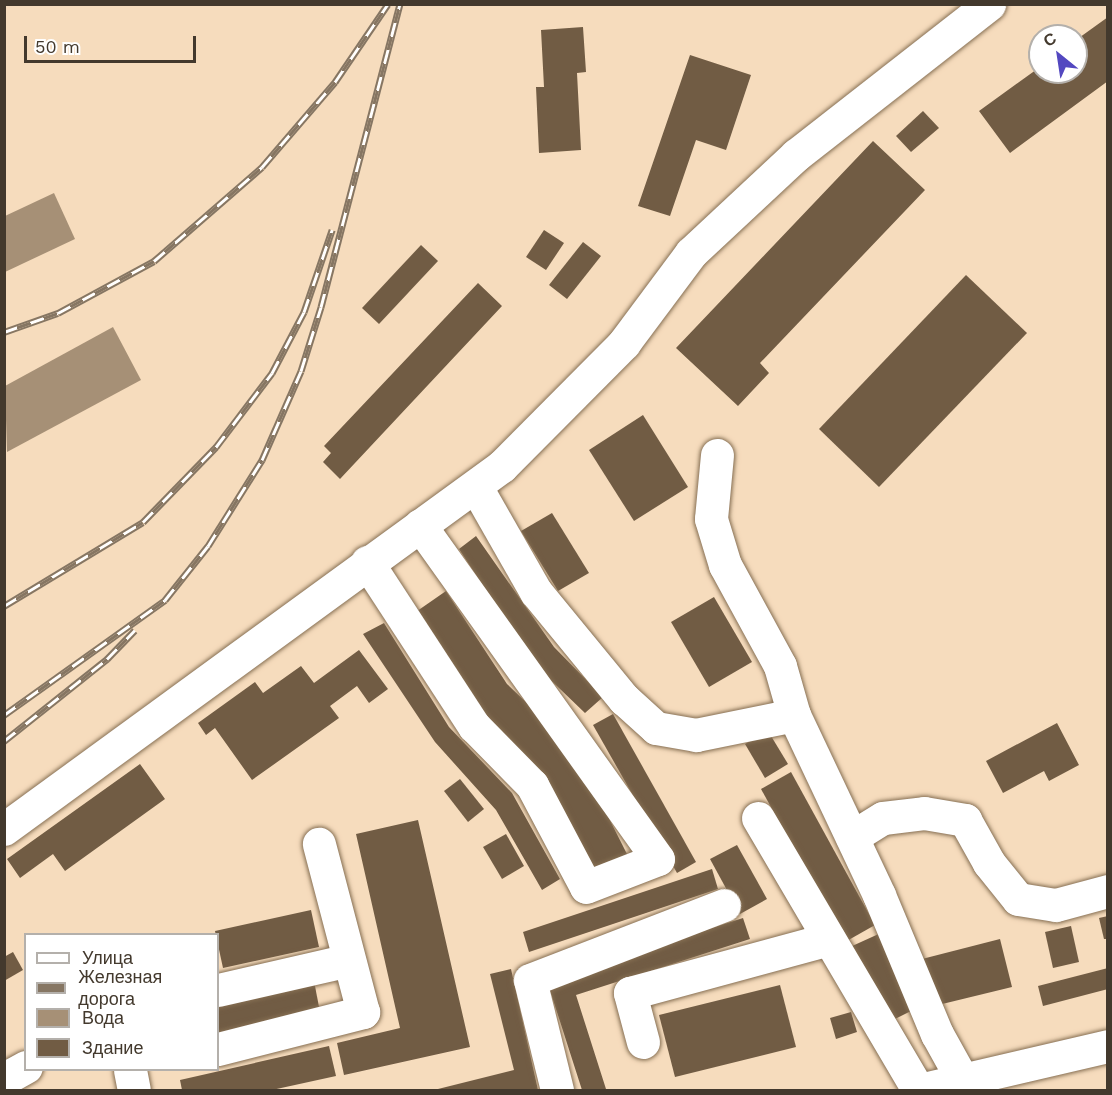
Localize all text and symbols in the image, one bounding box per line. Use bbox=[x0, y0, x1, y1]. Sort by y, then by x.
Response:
scale bar bbox=[27, 24, 200, 62]
north arrow bbox=[1028, 24, 1088, 84]
text: С bbox=[1040, 29, 1060, 51]
text: 50 m bbox=[35, 36, 80, 57]
legend bbox=[24, 933, 219, 1071]
text: Улица bbox=[82, 947, 133, 968]
text: Железная дорога bbox=[78, 966, 162, 1009]
text: Вода bbox=[82, 1007, 124, 1028]
text: Здание bbox=[82, 1037, 143, 1058]

